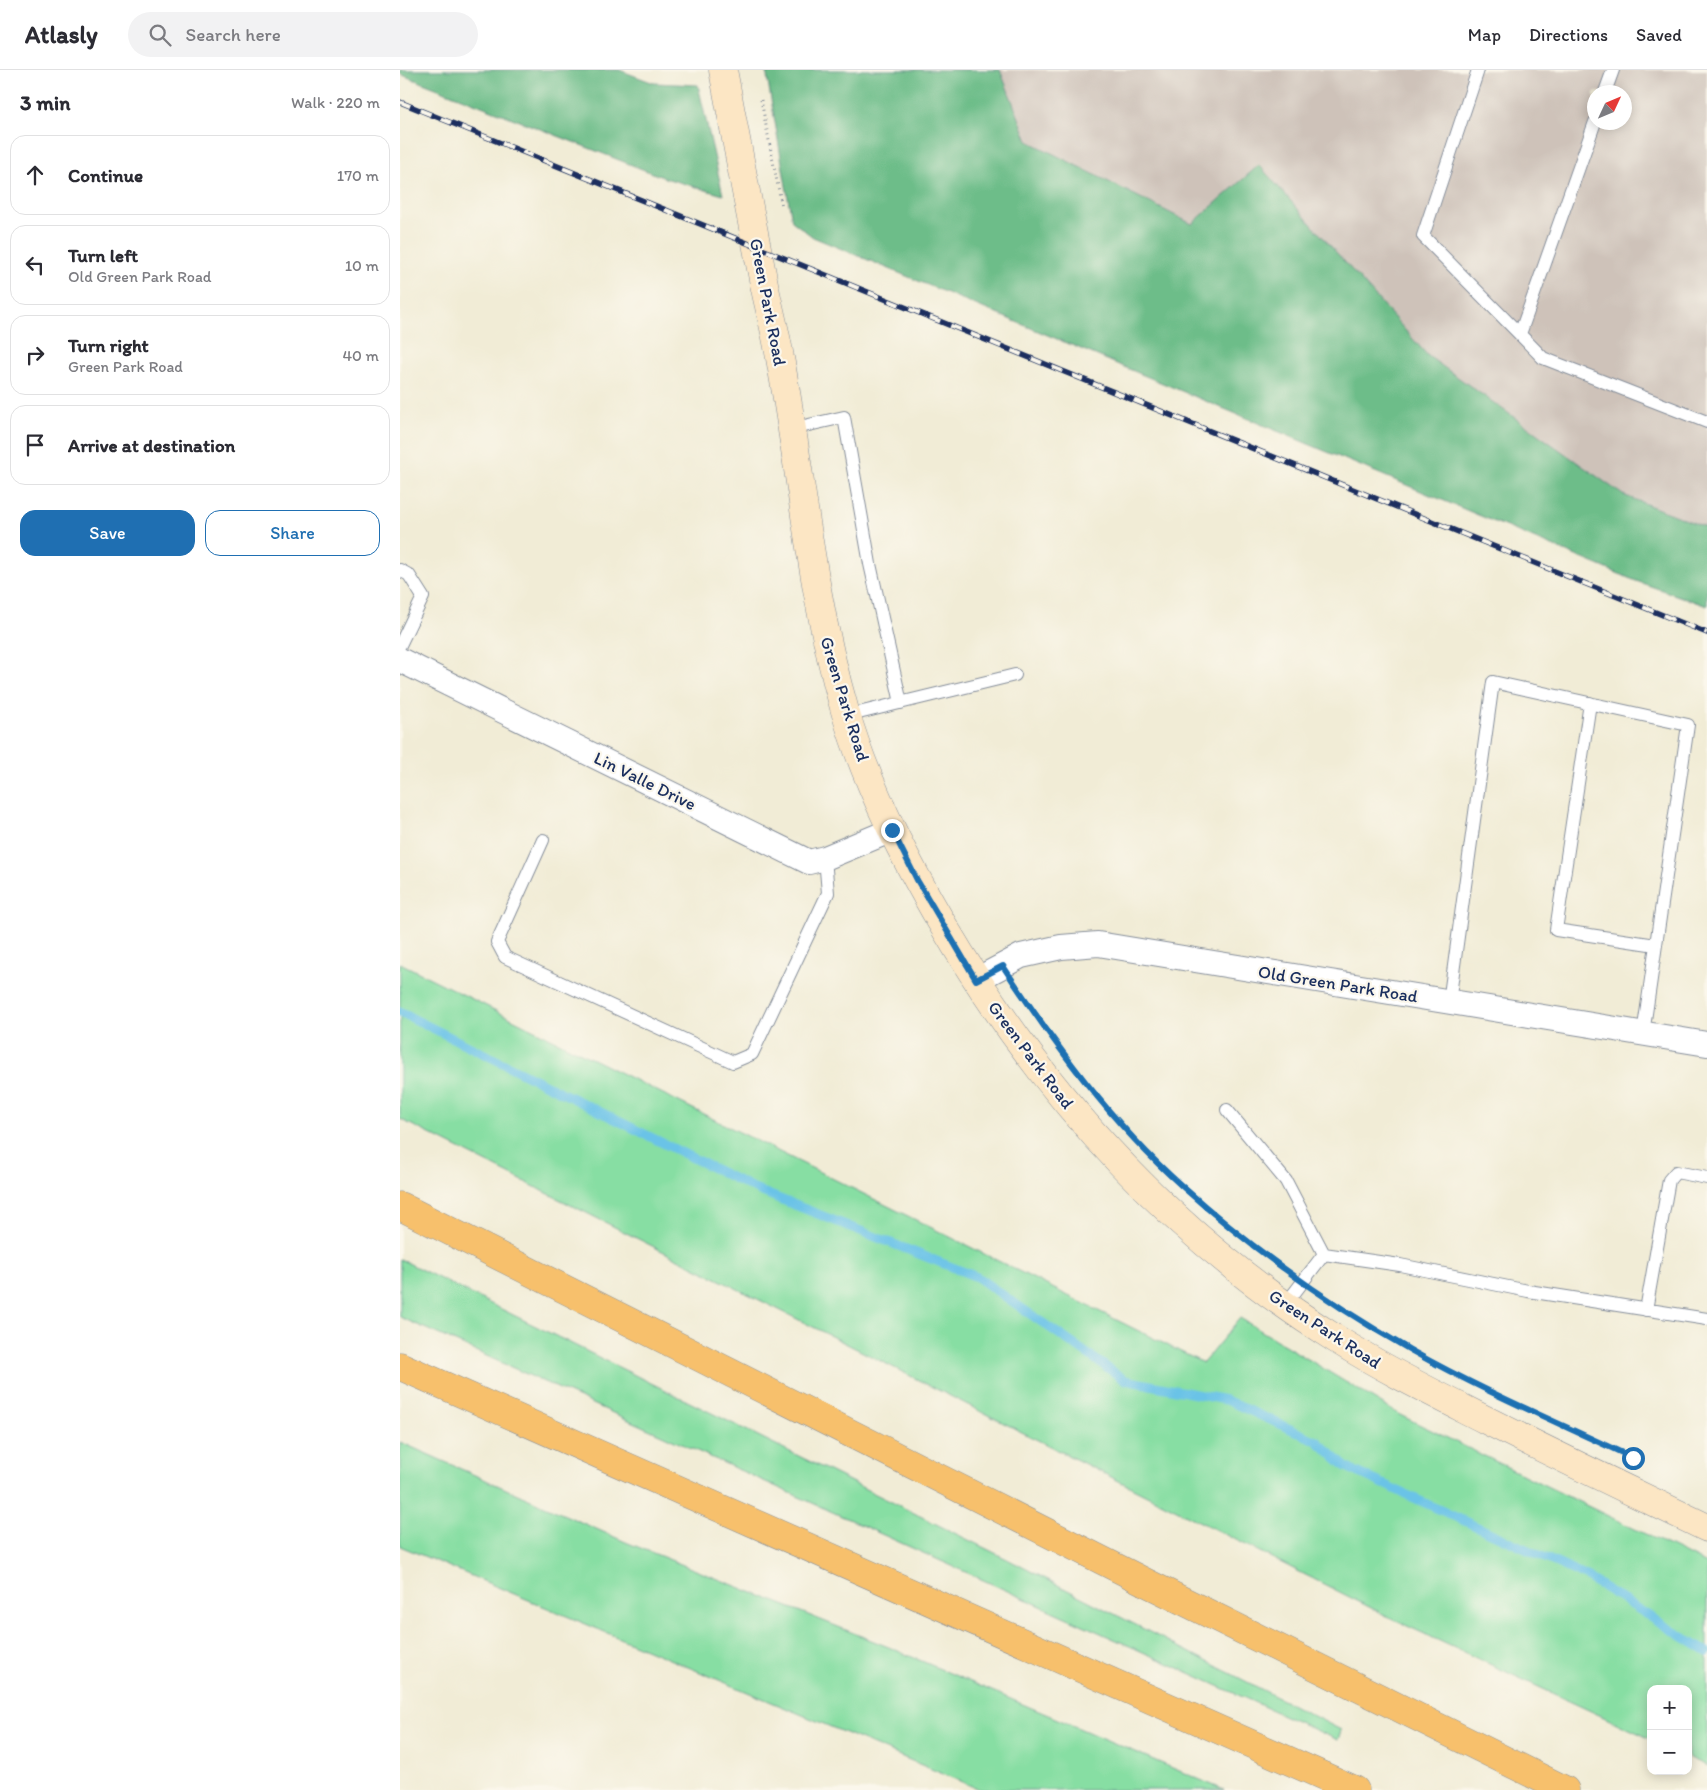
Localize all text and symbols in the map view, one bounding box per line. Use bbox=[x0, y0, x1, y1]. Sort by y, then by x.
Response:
search box bbox=[128, 12, 478, 57]
text: Atlasly bbox=[25, 20, 98, 49]
icon: search bbox=[146, 21, 174, 49]
text: Search here bbox=[186, 23, 281, 46]
text: Map bbox=[1468, 24, 1501, 46]
text: Directions bbox=[1529, 24, 1608, 46]
text: Saved bbox=[1636, 24, 1682, 46]
north arrow bbox=[1587, 85, 1632, 130]
text: 3 min bbox=[20, 90, 70, 115]
text: Walk · 220 m bbox=[291, 93, 380, 112]
icon: ahead bbox=[21, 161, 49, 189]
text: Continue bbox=[68, 164, 143, 187]
text: 170 m bbox=[337, 166, 379, 185]
street label: Green Park Road bbox=[745, 236, 791, 368]
text: Turn left bbox=[68, 244, 138, 267]
icon: left bbox=[21, 251, 49, 279]
text: 10 m bbox=[345, 256, 379, 275]
text: Old Green Park Road bbox=[68, 267, 212, 286]
text: Turn right bbox=[68, 334, 149, 357]
icon: right bbox=[21, 341, 49, 369]
text: 40 m bbox=[342, 346, 379, 365]
text: Green Park Road bbox=[68, 357, 183, 376]
icon: arrive bbox=[21, 431, 49, 459]
text: Arrive at destination bbox=[68, 434, 235, 457]
button: Save bbox=[20, 510, 195, 556]
button: Share bbox=[205, 510, 380, 556]
street label: Green Park Road bbox=[816, 634, 875, 764]
street label: Lin Valle Drive bbox=[590, 747, 700, 815]
route end bbox=[881, 819, 904, 842]
street label: Old Green Park Road bbox=[1256, 960, 1420, 1008]
street label: Green Park Road bbox=[983, 997, 1079, 1114]
street label: Green Park Road bbox=[1265, 1285, 1385, 1374]
route start bbox=[1622, 1447, 1645, 1470]
map controls bbox=[1647, 1685, 1692, 1775]
button: + bbox=[1647, 1685, 1692, 1730]
button: − bbox=[1647, 1730, 1692, 1775]

